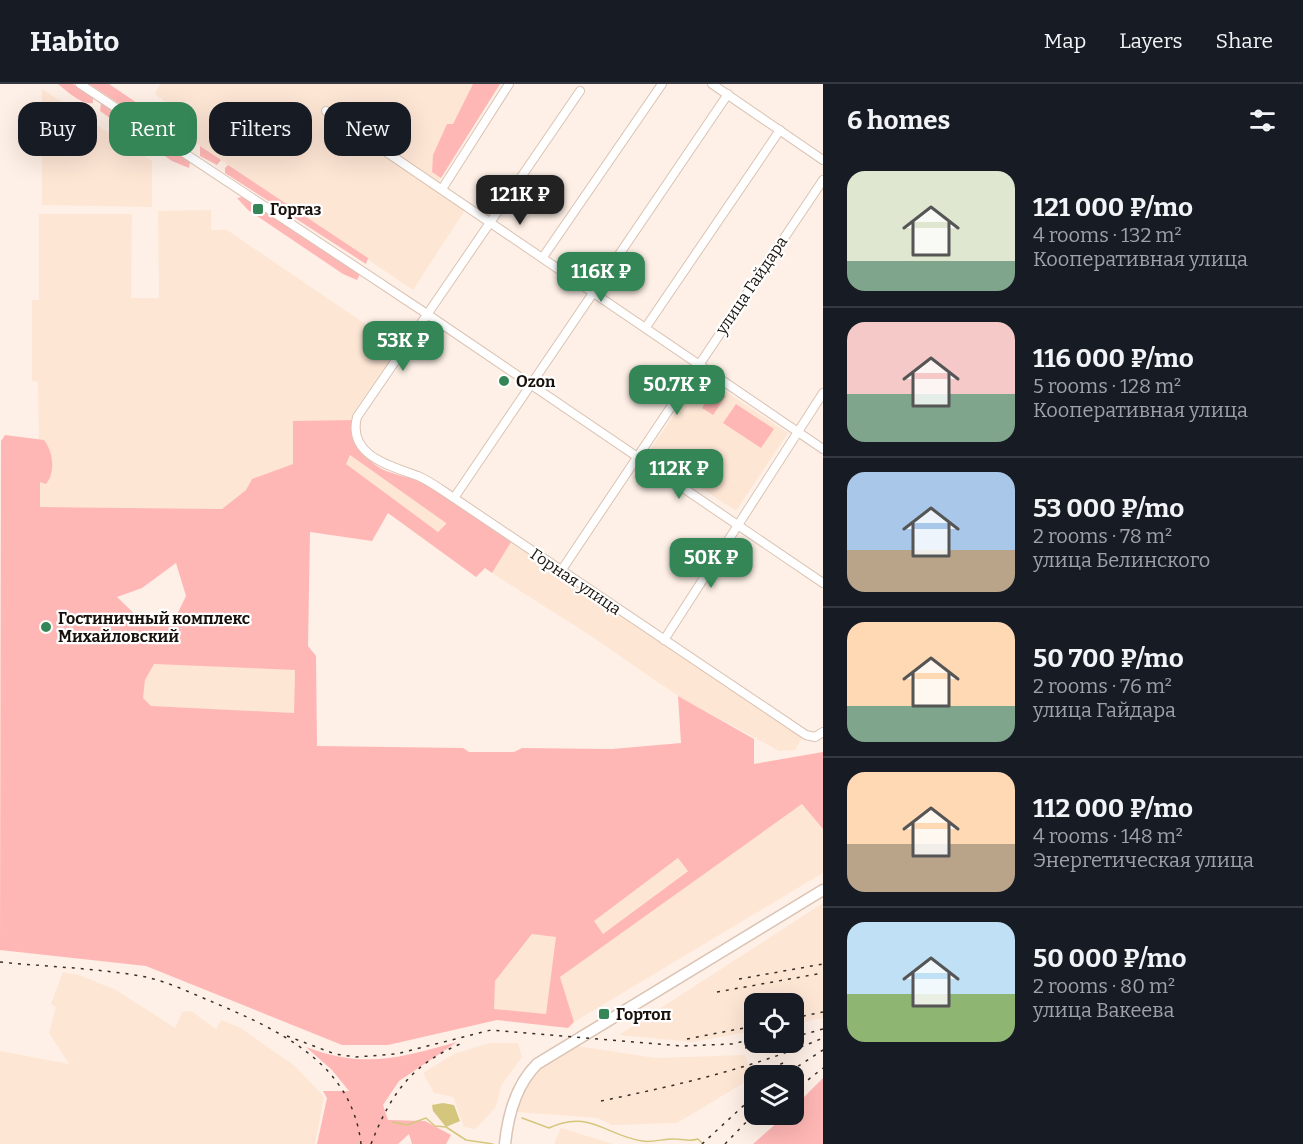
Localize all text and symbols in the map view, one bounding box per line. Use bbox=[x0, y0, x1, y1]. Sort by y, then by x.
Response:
text: Habito bbox=[30, 25, 120, 58]
text: Map bbox=[1044, 28, 1086, 54]
text: Layers bbox=[1119, 28, 1183, 54]
text: Share bbox=[1216, 28, 1273, 54]
chip: Buy bbox=[18, 102, 97, 156]
chip: Rent bbox=[109, 102, 197, 156]
chip: Filters bbox=[209, 102, 312, 156]
chip: New bbox=[324, 102, 411, 156]
icon: filters bbox=[1246, 104, 1279, 137]
text: 6 homes bbox=[847, 105, 950, 136]
pin: 121K ₽ bbox=[471, 175, 569, 226]
text: 121K ₽ bbox=[490, 182, 550, 206]
text: 121 000 ₽/mo bbox=[1033, 192, 1193, 223]
icon: home bbox=[895, 195, 967, 267]
place label: Горгаз bbox=[270, 200, 321, 219]
marker: Горгаз bbox=[251, 202, 265, 216]
text: 4 rooms · 132 m² bbox=[1033, 223, 1182, 247]
street label: улица Гайдара bbox=[711, 232, 791, 339]
text: Кооперативная улица bbox=[1033, 247, 1248, 271]
pin: 116K ₽ bbox=[552, 252, 650, 303]
text: 116K ₽ bbox=[571, 259, 631, 283]
pin: 53K ₽ bbox=[361, 321, 445, 372]
text: 53K ₽ bbox=[377, 328, 429, 352]
text: 116 000 ₽/mo bbox=[1033, 343, 1194, 374]
icon: home bbox=[895, 346, 967, 418]
pin: 50.7K ₽ bbox=[622, 365, 732, 416]
place label: Ozon bbox=[516, 372, 556, 391]
text: 50.7K ₽ bbox=[643, 372, 711, 396]
marker: Ozon bbox=[497, 374, 511, 388]
text: 5 rooms · 128 m² bbox=[1033, 374, 1181, 398]
text: Кооперативная улица bbox=[1033, 398, 1248, 422]
pin: 112K ₽ bbox=[630, 449, 728, 500]
text: 112K ₽ bbox=[649, 456, 709, 480]
text: 53 000 ₽/mo bbox=[1033, 493, 1184, 524]
icon: home bbox=[895, 496, 967, 568]
text: 2 rooms · 78 m² bbox=[1033, 524, 1172, 548]
pin: 50K ₽ bbox=[669, 538, 753, 589]
street label: Горная улица bbox=[527, 544, 625, 619]
text: 50K ₽ bbox=[684, 545, 738, 569]
text: улица Белинского bbox=[1033, 548, 1210, 572]
place label: Гостиничный комплекс Михайловский bbox=[58, 609, 250, 646]
marker: Гостиничный комплекс Михайловский bbox=[39, 620, 53, 634]
text: 50 700 ₽/mo bbox=[1033, 643, 1184, 674]
icon: home bbox=[895, 646, 967, 718]
text: 2 rooms · 76 m² bbox=[1033, 674, 1172, 698]
text: улица Гайдара bbox=[1033, 698, 1176, 722]
text: 112 000 ₽/mo bbox=[1033, 793, 1193, 824]
icon: home bbox=[895, 796, 967, 868]
text: 4 rooms · 148 m² bbox=[1033, 824, 1183, 848]
text: Энергетическая улица bbox=[1033, 848, 1254, 872]
text: 50 000 ₽/mo bbox=[1033, 943, 1187, 974]
icon: home bbox=[895, 946, 967, 1018]
text: 2 rooms · 80 m² bbox=[1033, 974, 1175, 998]
map controls bbox=[744, 993, 804, 1125]
button: locate bbox=[744, 993, 804, 1053]
text: улица Вакеева bbox=[1033, 998, 1175, 1022]
place label: Гортоп bbox=[616, 1005, 671, 1024]
marker: Гортоп bbox=[597, 1007, 611, 1021]
button: layers bbox=[744, 1065, 804, 1125]

